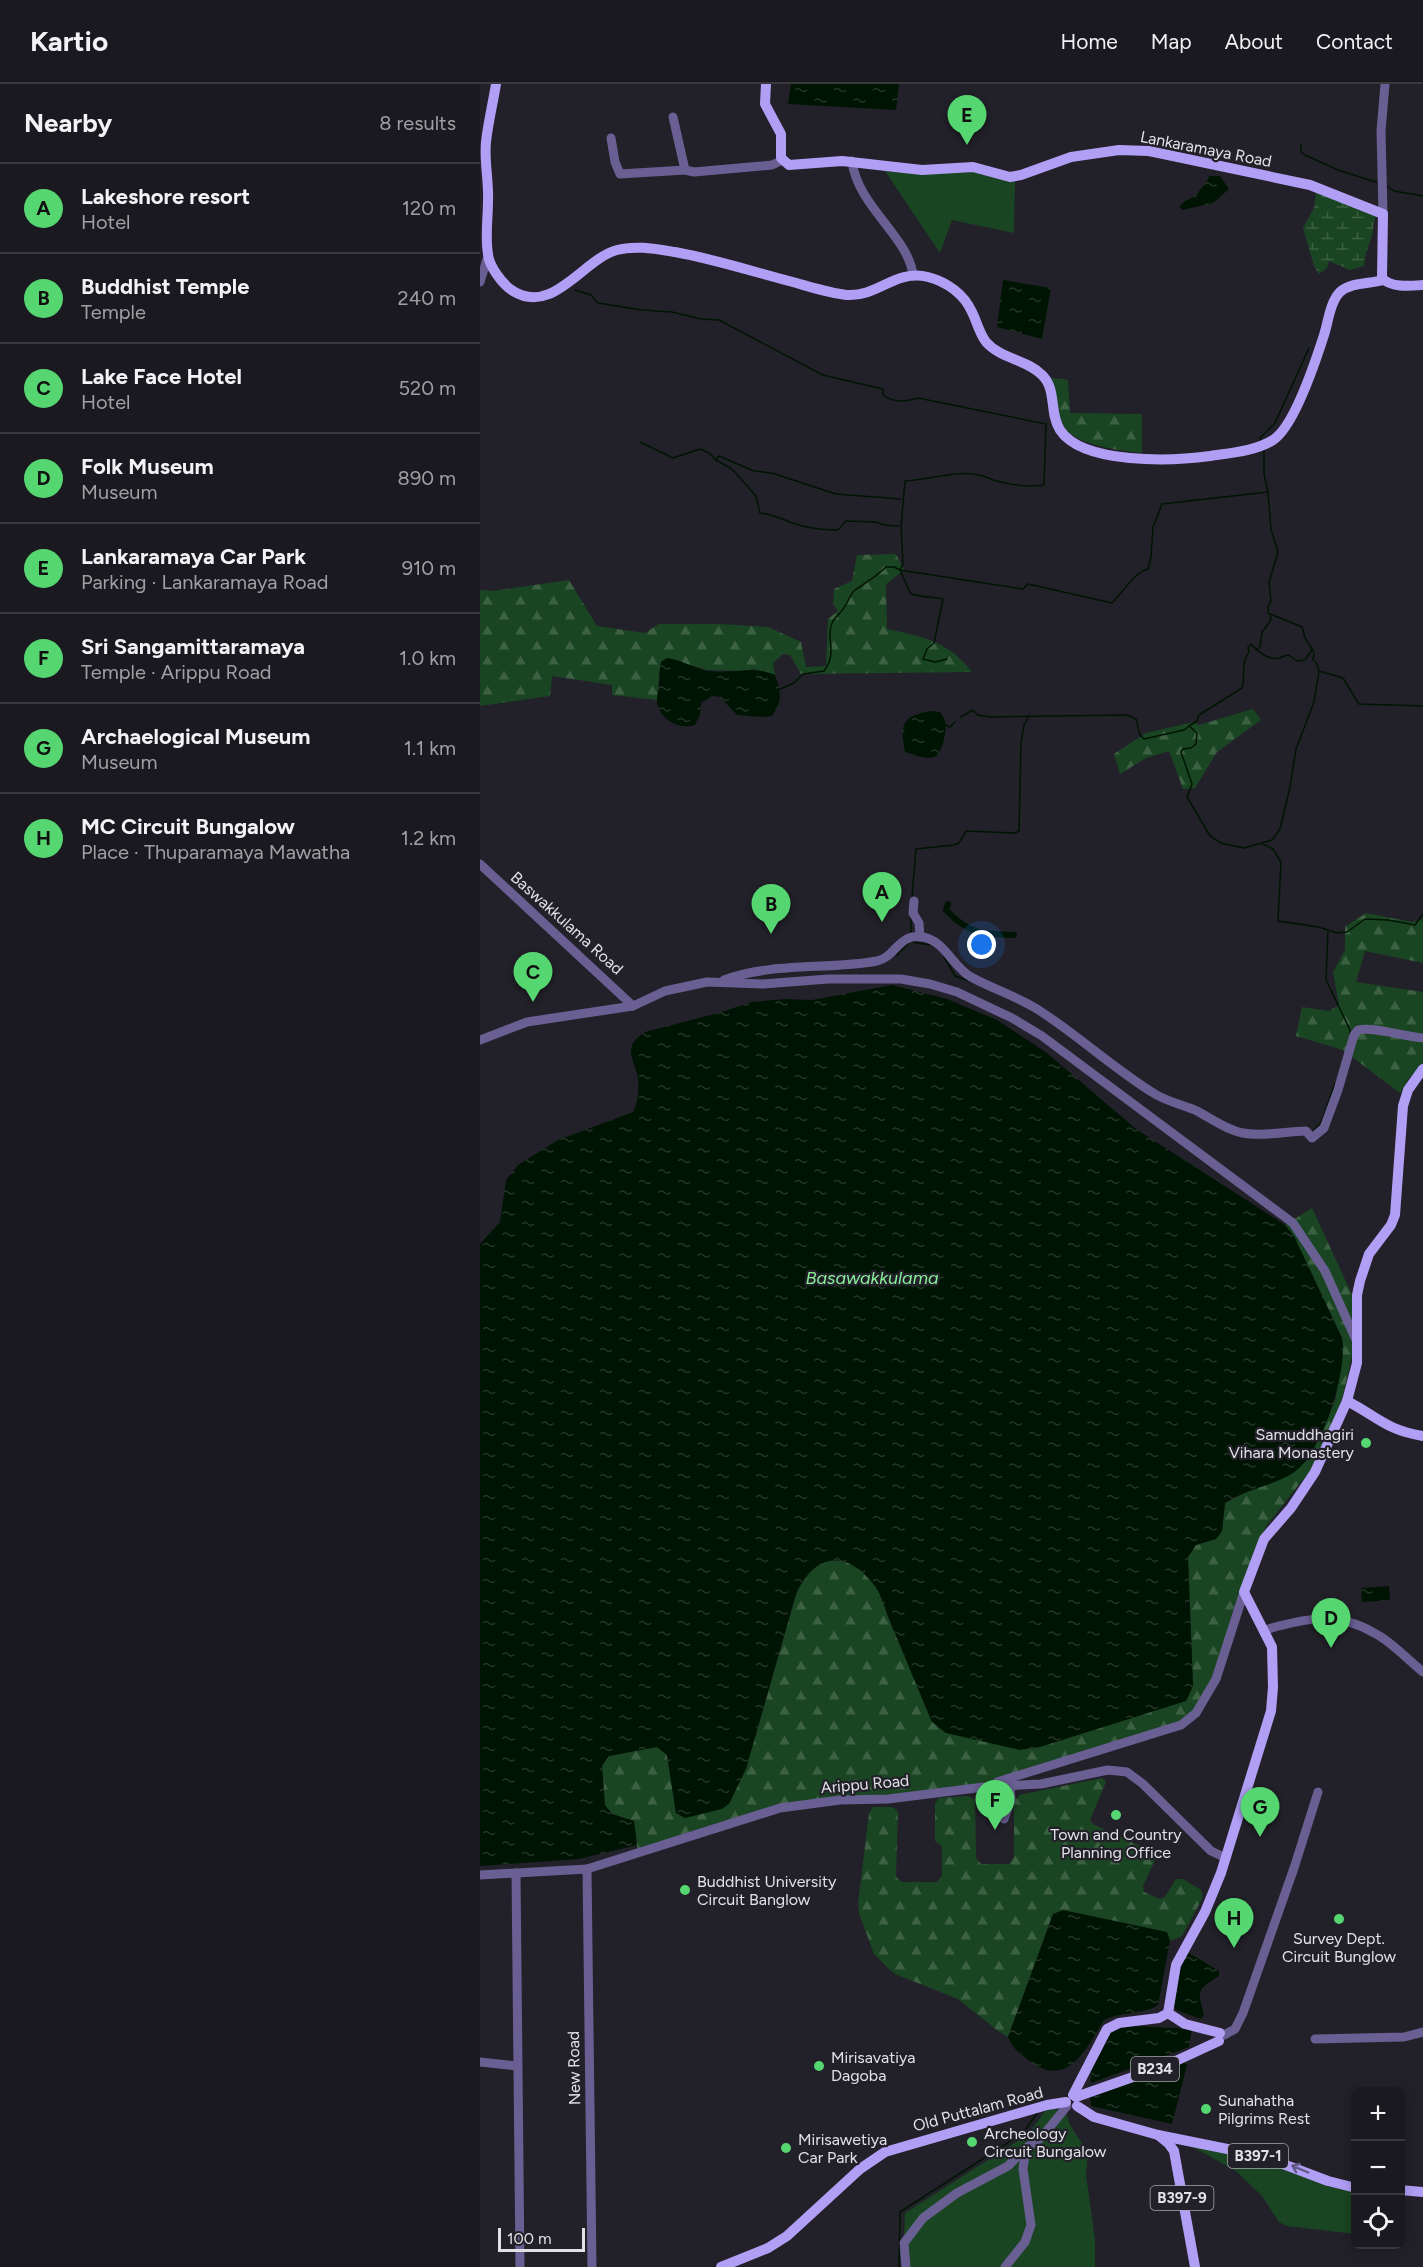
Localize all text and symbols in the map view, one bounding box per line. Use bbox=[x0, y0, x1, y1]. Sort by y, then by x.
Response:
text: Kartio bbox=[30, 24, 108, 58]
text: Home bbox=[1061, 29, 1118, 54]
text: Map bbox=[1151, 29, 1192, 54]
text: About bbox=[1225, 29, 1283, 54]
text: Contact bbox=[1316, 29, 1393, 54]
pin: E bbox=[948, 95, 986, 145]
text: Nearby bbox=[24, 107, 112, 139]
text: 8 results bbox=[379, 111, 456, 135]
street label: Lankaramaya Road bbox=[1139, 127, 1273, 171]
text: Lakeshore resort bbox=[81, 183, 250, 210]
text: A bbox=[36, 196, 51, 220]
text: 120 m bbox=[402, 196, 456, 220]
text: Hotel bbox=[81, 210, 130, 234]
text: Buddhist Temple bbox=[81, 273, 249, 300]
text: B bbox=[37, 286, 50, 310]
text: 240 m bbox=[398, 286, 456, 310]
text: Temple bbox=[81, 300, 146, 324]
text: Lake Face Hotel bbox=[81, 363, 242, 390]
text: C bbox=[36, 376, 51, 400]
text: 520 m bbox=[399, 376, 456, 400]
text: Hotel bbox=[81, 390, 130, 414]
text: Folk Museum bbox=[81, 453, 214, 480]
text: D bbox=[37, 466, 51, 490]
text: 890 m bbox=[398, 466, 456, 490]
text: Museum bbox=[81, 480, 158, 504]
text: Lankaramaya Car Park bbox=[81, 543, 306, 570]
text: E bbox=[38, 556, 49, 580]
text: 910 m bbox=[402, 556, 456, 580]
text: Parking · Lankaramaya Road bbox=[81, 570, 328, 594]
text: Sri Sangamittaramaya bbox=[81, 633, 305, 660]
text: F bbox=[38, 646, 49, 670]
text: 1.0 km bbox=[399, 646, 456, 670]
text: Temple · Arippu Road bbox=[81, 660, 272, 684]
text: Archaelogical Museum bbox=[81, 723, 311, 750]
text: G bbox=[36, 736, 51, 760]
text: 1.1 km bbox=[404, 736, 456, 760]
text: Museum bbox=[81, 750, 158, 774]
text: MC Circuit Bungalow bbox=[81, 813, 295, 840]
text: H bbox=[36, 826, 51, 850]
text: 1.2 km bbox=[401, 826, 456, 850]
text: Place · Thuparamaya Mawatha bbox=[81, 840, 350, 864]
street label: Baswakkulama Road bbox=[507, 868, 627, 978]
pin: A bbox=[862, 872, 902, 922]
pin: B bbox=[752, 884, 790, 934]
your location bbox=[967, 930, 996, 959]
pin: C bbox=[514, 952, 552, 1002]
water label: Basawakkulama bbox=[805, 1267, 939, 1289]
place label: Samuddhagiri Vihara Monastery bbox=[1229, 1425, 1355, 1462]
marker: Samuddhagiri Vihara Monastery bbox=[1359, 1436, 1373, 1450]
pin: D bbox=[1312, 1598, 1350, 1648]
street label: Arippu Road bbox=[820, 1771, 910, 1797]
pin: F bbox=[976, 1780, 1014, 1830]
pin: G bbox=[1240, 1788, 1280, 1837]
marker: Town and Country Planning Office bbox=[1109, 1808, 1123, 1822]
place label: Town and Country Planning Office bbox=[1050, 1825, 1182, 1862]
place label: Buddhist University Circuit Banglow bbox=[697, 1872, 837, 1909]
marker: Buddhist University Circuit Banglow bbox=[678, 1883, 692, 1897]
pin: H bbox=[1214, 1898, 1254, 1948]
marker: Survey Dept. Circuit Bunglow bbox=[1332, 1912, 1346, 1926]
place label: Survey Dept. Circuit Bunglow bbox=[1282, 1929, 1397, 1966]
street label: New Road bbox=[564, 2031, 584, 2105]
place label: Mirisavatiya Dagoba bbox=[831, 2048, 915, 2085]
road number: B234 bbox=[1131, 2057, 1179, 2081]
marker: Mirisavatiya Dagoba bbox=[812, 2059, 826, 2073]
street label: Old Puttalam Road bbox=[911, 2083, 1045, 2135]
map controls bbox=[1351, 2087, 1405, 2249]
button: + bbox=[1351, 2087, 1405, 2141]
place label: Sunahatha Pilgrims Rest bbox=[1218, 2091, 1310, 2128]
marker: Sunahatha Pilgrims Rest bbox=[1199, 2102, 1213, 2116]
place label: Archeology Circuit Bungalow bbox=[984, 2124, 1107, 2161]
place label: Mirisawetiya Car Park bbox=[798, 2130, 887, 2167]
marker: Archeology Circuit Bungalow bbox=[965, 2135, 979, 2149]
marker: Mirisawetiya Car Park bbox=[779, 2141, 793, 2155]
button: − bbox=[1351, 2141, 1405, 2195]
road number: B397-1 bbox=[1228, 2144, 1288, 2168]
one-way arrow bbox=[1291, 2163, 1309, 2174]
road number: B397-9 bbox=[1150, 2186, 1214, 2210]
button: locate bbox=[1351, 2195, 1405, 2249]
scale bar bbox=[498, 2225, 585, 2252]
text: 100 m bbox=[507, 2229, 552, 2248]

